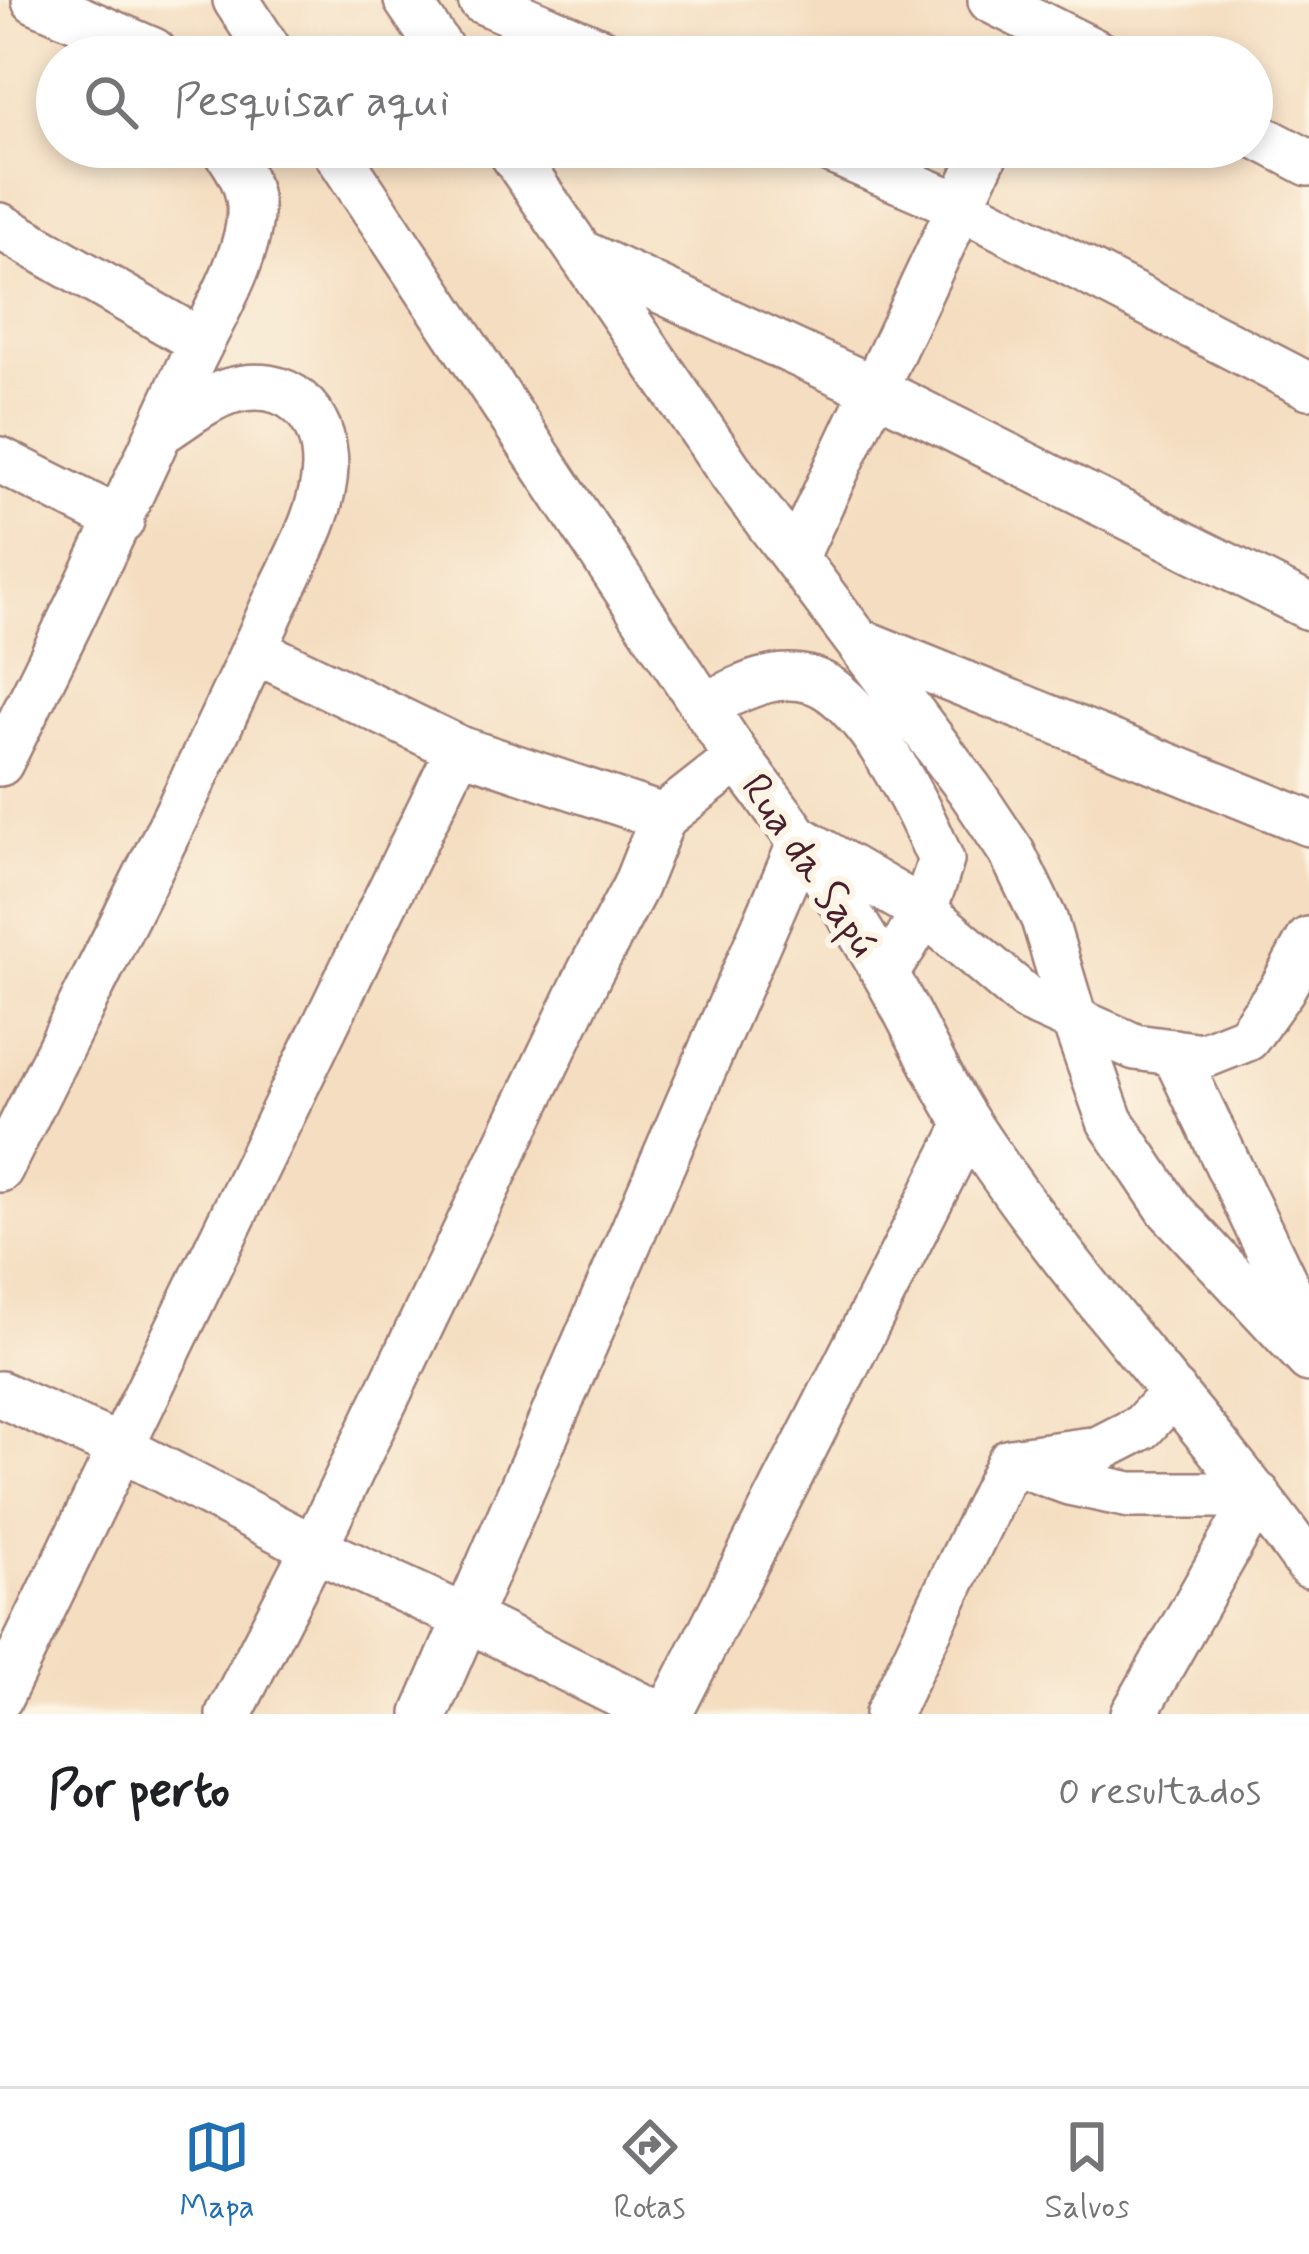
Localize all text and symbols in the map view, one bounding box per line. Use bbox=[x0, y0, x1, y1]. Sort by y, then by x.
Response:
search box bbox=[36, 36, 1273, 168]
icon: search bbox=[78, 69, 144, 135]
text: Pesquisar aqui bbox=[174, 73, 450, 132]
street label: Rua da Sapú bbox=[727, 764, 890, 968]
text: Por perto bbox=[48, 1759, 230, 1825]
text: 0 resultados bbox=[1058, 1767, 1261, 1818]
tab: Mapa bbox=[179, 2114, 255, 2230]
tab: Rotas bbox=[614, 2114, 685, 2230]
tab: Salvos bbox=[1044, 2114, 1129, 2230]

